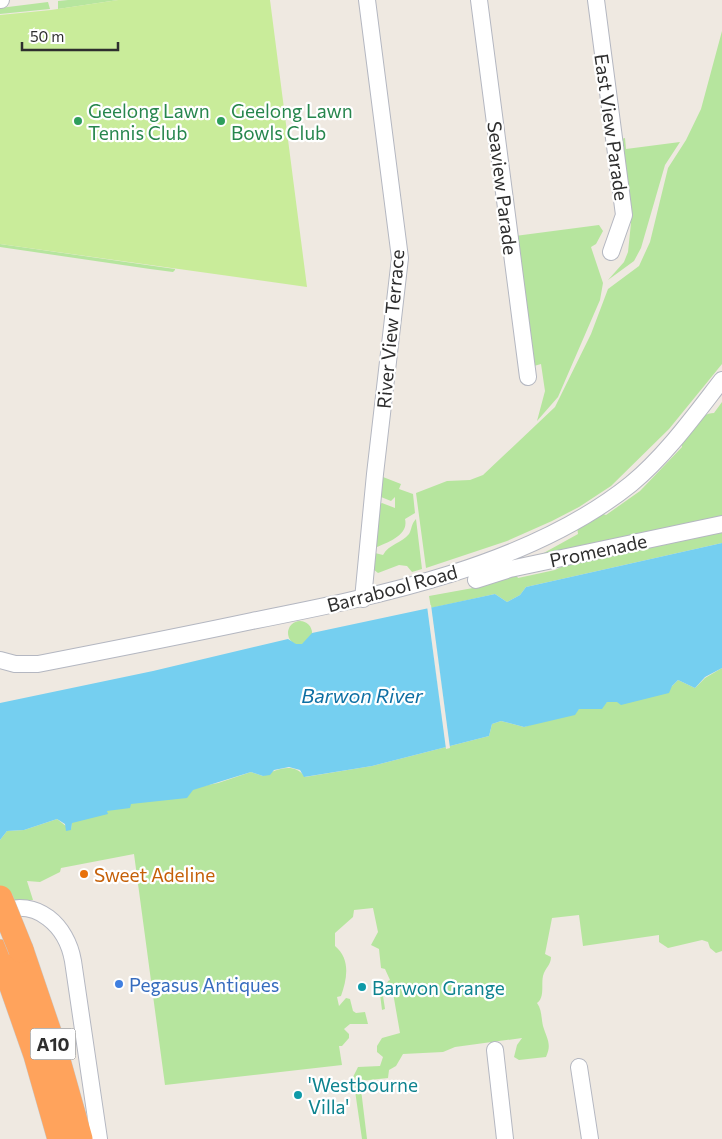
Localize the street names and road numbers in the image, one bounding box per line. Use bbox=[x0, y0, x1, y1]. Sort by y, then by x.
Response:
street label: East View Parade bbox=[590, 52, 634, 202]
street label: Seaview Parade bbox=[483, 120, 523, 256]
street label: River View Terrace bbox=[372, 248, 408, 410]
street label: Promenade bbox=[547, 528, 649, 572]
street label: Barrabool Road bbox=[324, 560, 460, 616]
road number: A10 bbox=[30, 1028, 76, 1060]

